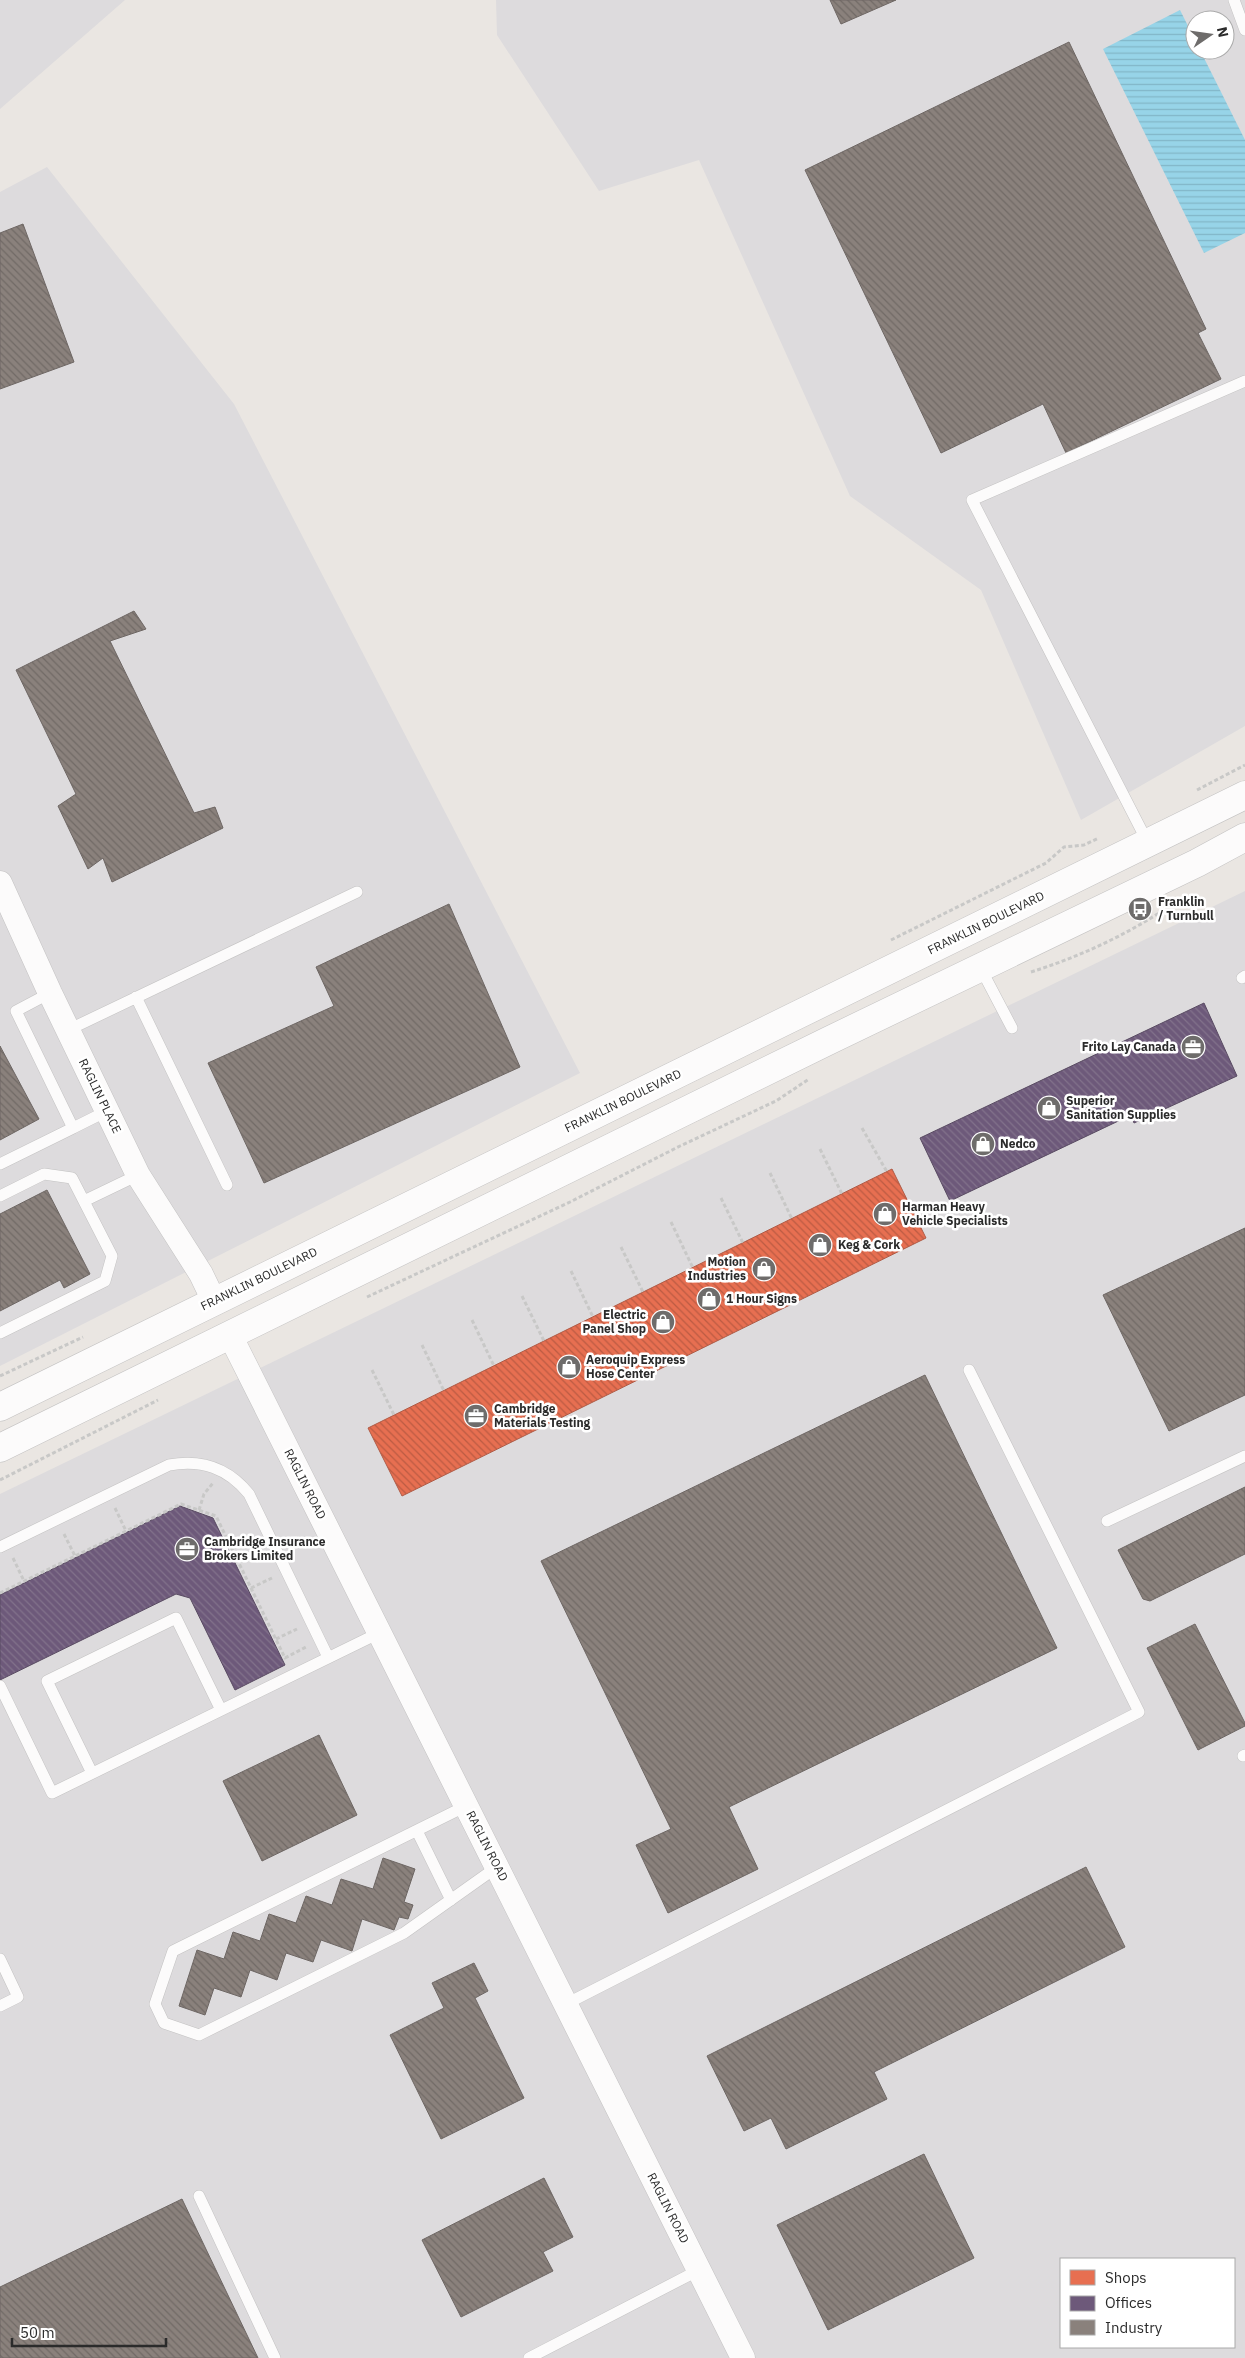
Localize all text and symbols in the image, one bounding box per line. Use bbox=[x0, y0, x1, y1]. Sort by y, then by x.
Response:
north arrow bbox=[1185, 10, 1235, 60]
text: N bbox=[1213, 25, 1233, 39]
street label: FRANKLIN BOULEVARD bbox=[925, 888, 1047, 957]
place label: Franklin / Turnbull bbox=[1158, 894, 1214, 923]
bus stop icon: Franklin / Turnbull bbox=[1127, 896, 1153, 922]
office icon: Frito Lay Canada bbox=[1180, 1034, 1206, 1060]
place label: Frito Lay Canada bbox=[1082, 1039, 1176, 1054]
street label: RAGLIN PLACE bbox=[76, 1056, 125, 1136]
street label: FRANKLIN BOULEVARD bbox=[562, 1066, 684, 1135]
place label: Superior Sanitation Supplies bbox=[1066, 1093, 1176, 1122]
shop icon: Superior Sanitation Supplies bbox=[1036, 1095, 1062, 1121]
shop icon: Nedco bbox=[970, 1131, 996, 1157]
place label: Nedco bbox=[1000, 1136, 1036, 1151]
place label: Harman Heavy Vehicle Specialists bbox=[902, 1199, 1008, 1228]
shop icon: Harman Heavy Vehicle Specialists bbox=[872, 1201, 898, 1227]
shop icon: Keg & Cork bbox=[807, 1232, 833, 1258]
place label: Keg & Cork bbox=[838, 1237, 900, 1252]
street label: FRANKLIN BOULEVARD bbox=[198, 1244, 320, 1313]
place label: Motion Industries bbox=[688, 1254, 746, 1283]
shop icon: Motion Industries bbox=[751, 1256, 777, 1282]
shop icon: 1 Hour Signs bbox=[696, 1286, 722, 1312]
place label: 1 Hour Signs bbox=[726, 1291, 797, 1306]
place label: Electric Panel Shop bbox=[582, 1307, 646, 1336]
shop icon: Electric Panel Shop bbox=[650, 1309, 676, 1335]
place label: Aeroquip Express Hose Center bbox=[586, 1352, 685, 1381]
shop icon: Aeroquip Express Hose Center bbox=[556, 1354, 582, 1380]
place label: Cambridge Materials Testing bbox=[494, 1401, 591, 1430]
office icon: Cambridge Materials Testing bbox=[463, 1403, 489, 1429]
street label: RAGLIN ROAD bbox=[281, 1446, 330, 1522]
place label: Cambridge Insurance Brokers Limited bbox=[204, 1534, 326, 1563]
office icon: Cambridge Insurance Brokers Limited bbox=[174, 1536, 200, 1562]
street label: RAGLIN ROAD bbox=[463, 1808, 512, 1884]
street label: RAGLIN ROAD bbox=[644, 2170, 693, 2246]
legend bbox=[1060, 2258, 1235, 2348]
text: Shops bbox=[1105, 2268, 1147, 2287]
text: Offices bbox=[1105, 2293, 1152, 2312]
scale bar bbox=[12, 2316, 166, 2348]
text: Industry bbox=[1105, 2318, 1163, 2337]
text: 50 m bbox=[20, 2323, 55, 2342]

